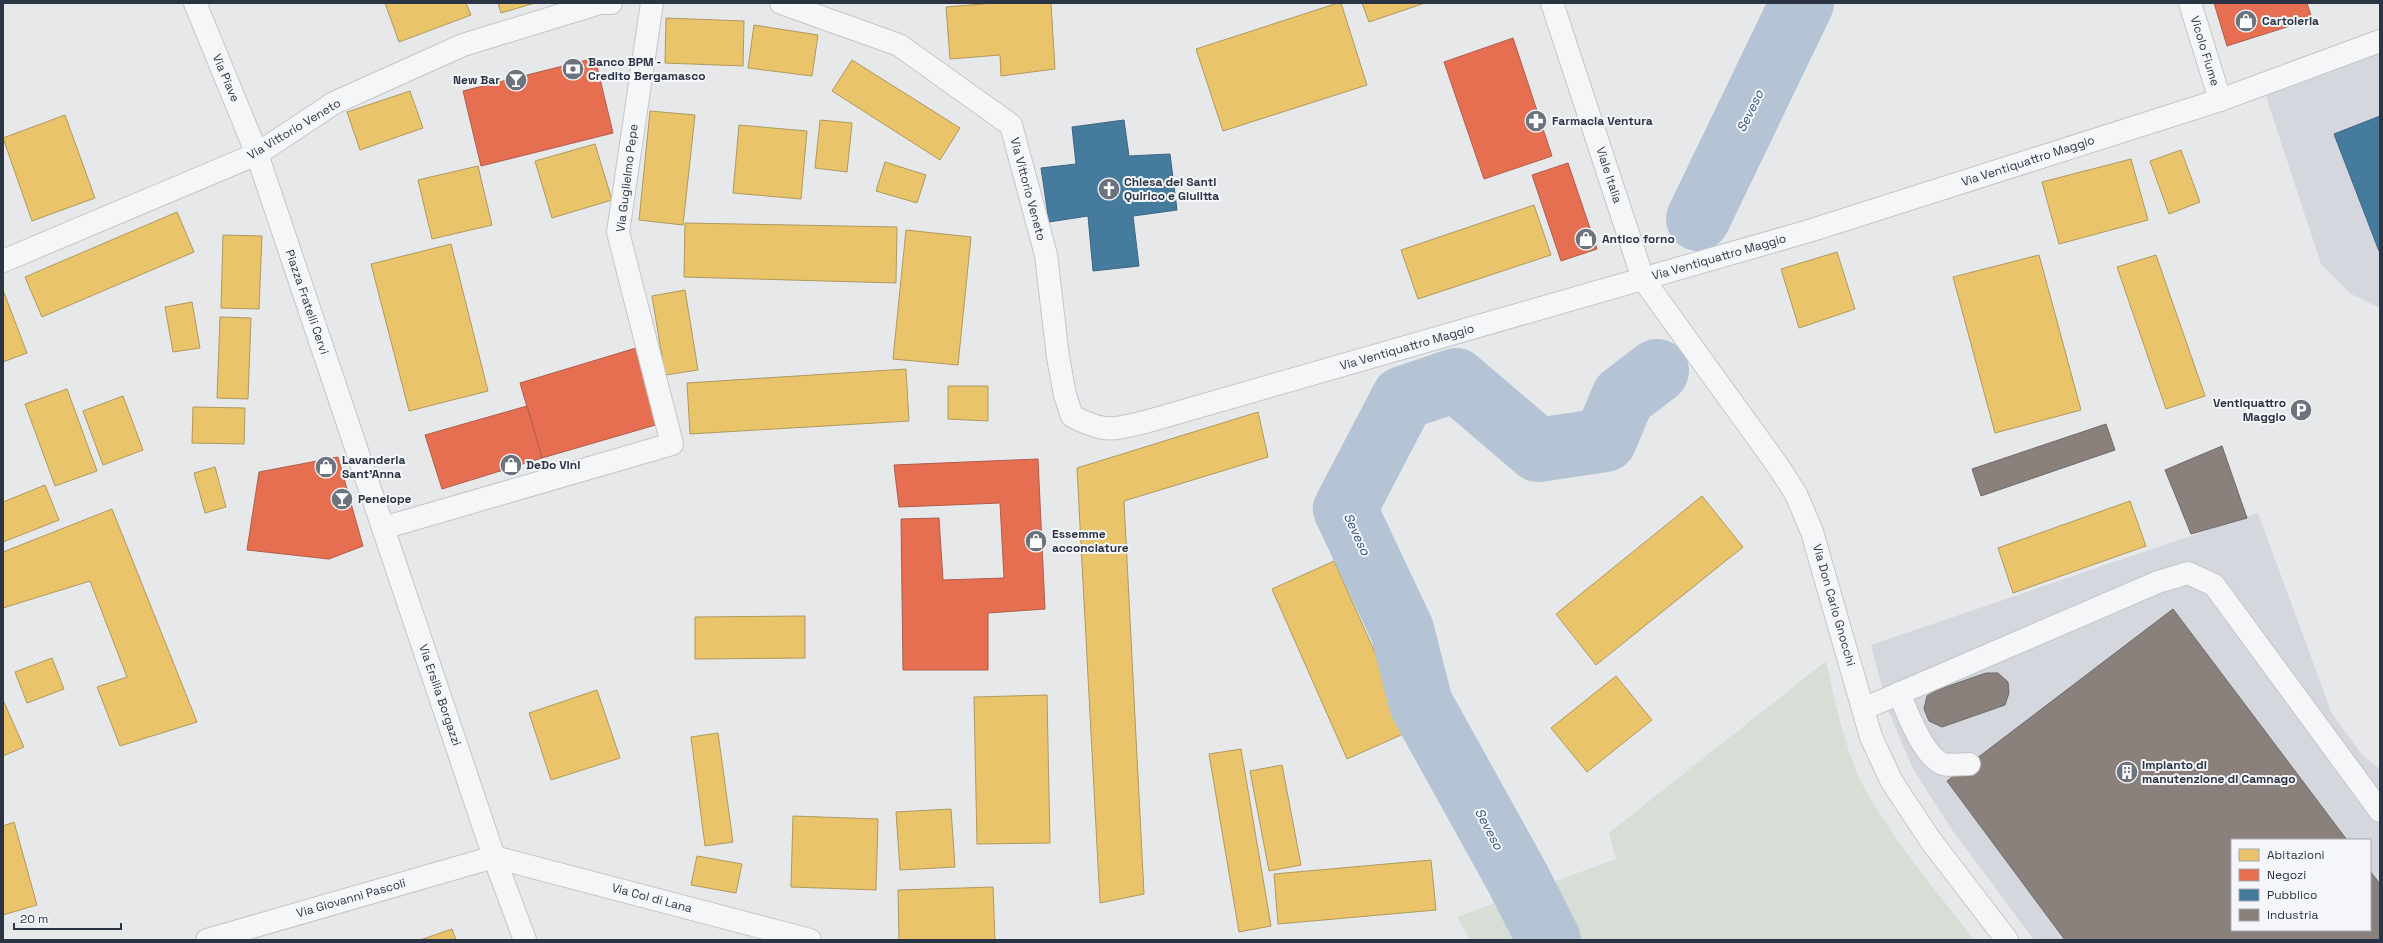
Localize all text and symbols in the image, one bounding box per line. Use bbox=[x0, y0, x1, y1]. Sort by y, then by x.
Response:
shop icon: Cartoleria bbox=[2233, 8, 2259, 34]
place label: Cartoleria bbox=[2262, 13, 2319, 29]
street label: Vicolo Fiume bbox=[2187, 14, 2223, 88]
street label: Via Piave bbox=[209, 52, 243, 104]
place label: Banco BPM - Credito Bergamasco bbox=[588, 54, 706, 84]
bank icon: Banco BPM - Credito Bergamasco bbox=[560, 56, 586, 82]
bar icon: New Bar bbox=[503, 67, 529, 93]
place label: New Bar bbox=[453, 72, 500, 88]
water label: Seveso bbox=[1733, 86, 1768, 135]
street label: Via Vittorio Veneto bbox=[244, 95, 344, 163]
pharmacy icon: Farmacia Ventura bbox=[1523, 108, 1549, 134]
place label: Farmacia Ventura bbox=[1552, 113, 1653, 129]
street label: Via Guglielmo Pepe bbox=[612, 123, 642, 233]
street label: Via Ventiquattro Maggio bbox=[1959, 132, 2097, 190]
street label: Via Vittorio Veneto bbox=[1007, 136, 1049, 242]
street label: Viale Italia bbox=[1592, 145, 1626, 205]
place label: Chiesa dei Santi Quirico e Giulitta bbox=[1124, 174, 1219, 204]
church icon: Chiesa dei Santi Quirico e Giulitta bbox=[1096, 176, 1122, 202]
shop icon: Antico forno bbox=[1573, 226, 1599, 252]
street label: Via Ventiquattro Maggio bbox=[1650, 230, 1788, 284]
place label: Antico forno bbox=[1602, 231, 1675, 247]
street label: Piazza Fratelli Cervi bbox=[282, 247, 332, 357]
street label: Via Ventiquattro Maggio bbox=[1338, 320, 1476, 374]
place label: Ventiquattro Maggio bbox=[2213, 395, 2286, 425]
parking icon: Ventiquattro Maggio bbox=[2288, 397, 2314, 423]
place label: Lavanderia Sant'Anna bbox=[342, 452, 405, 482]
shop icon: DeDo Vini bbox=[498, 452, 524, 478]
shop icon: Lavanderia Sant'Anna bbox=[313, 454, 339, 480]
place label: DeDo Vini bbox=[526, 457, 580, 473]
bar icon: Penelope bbox=[329, 486, 355, 512]
place label: Penelope bbox=[358, 491, 412, 507]
water label: Seveso bbox=[1340, 510, 1375, 559]
place label: Essemme acconciature bbox=[1052, 526, 1129, 556]
shop icon: Essemme acconciature bbox=[1023, 528, 1049, 554]
street label: Via Don Carlo Gnocchi bbox=[1809, 542, 1859, 668]
street label: Via Ersilia Borgazzi bbox=[415, 642, 465, 748]
place label: Impianto di manutenzione di Camnago bbox=[2142, 757, 2296, 787]
building icon: Impianto di manutenzione di Camnago bbox=[2114, 759, 2140, 785]
water label: Seveso bbox=[1471, 805, 1507, 854]
legend bbox=[2231, 839, 2371, 931]
text: Abitazioni bbox=[2267, 847, 2325, 863]
text: Negozi bbox=[2267, 867, 2306, 883]
street label: Via Giovanni Pascoli bbox=[294, 875, 408, 921]
street label: Via Col di Lana bbox=[610, 880, 694, 916]
text: Pubblico bbox=[2267, 887, 2317, 903]
scale bar bbox=[14, 905, 121, 931]
text: Industria bbox=[2267, 907, 2319, 923]
text: 20 m bbox=[20, 911, 48, 927]

